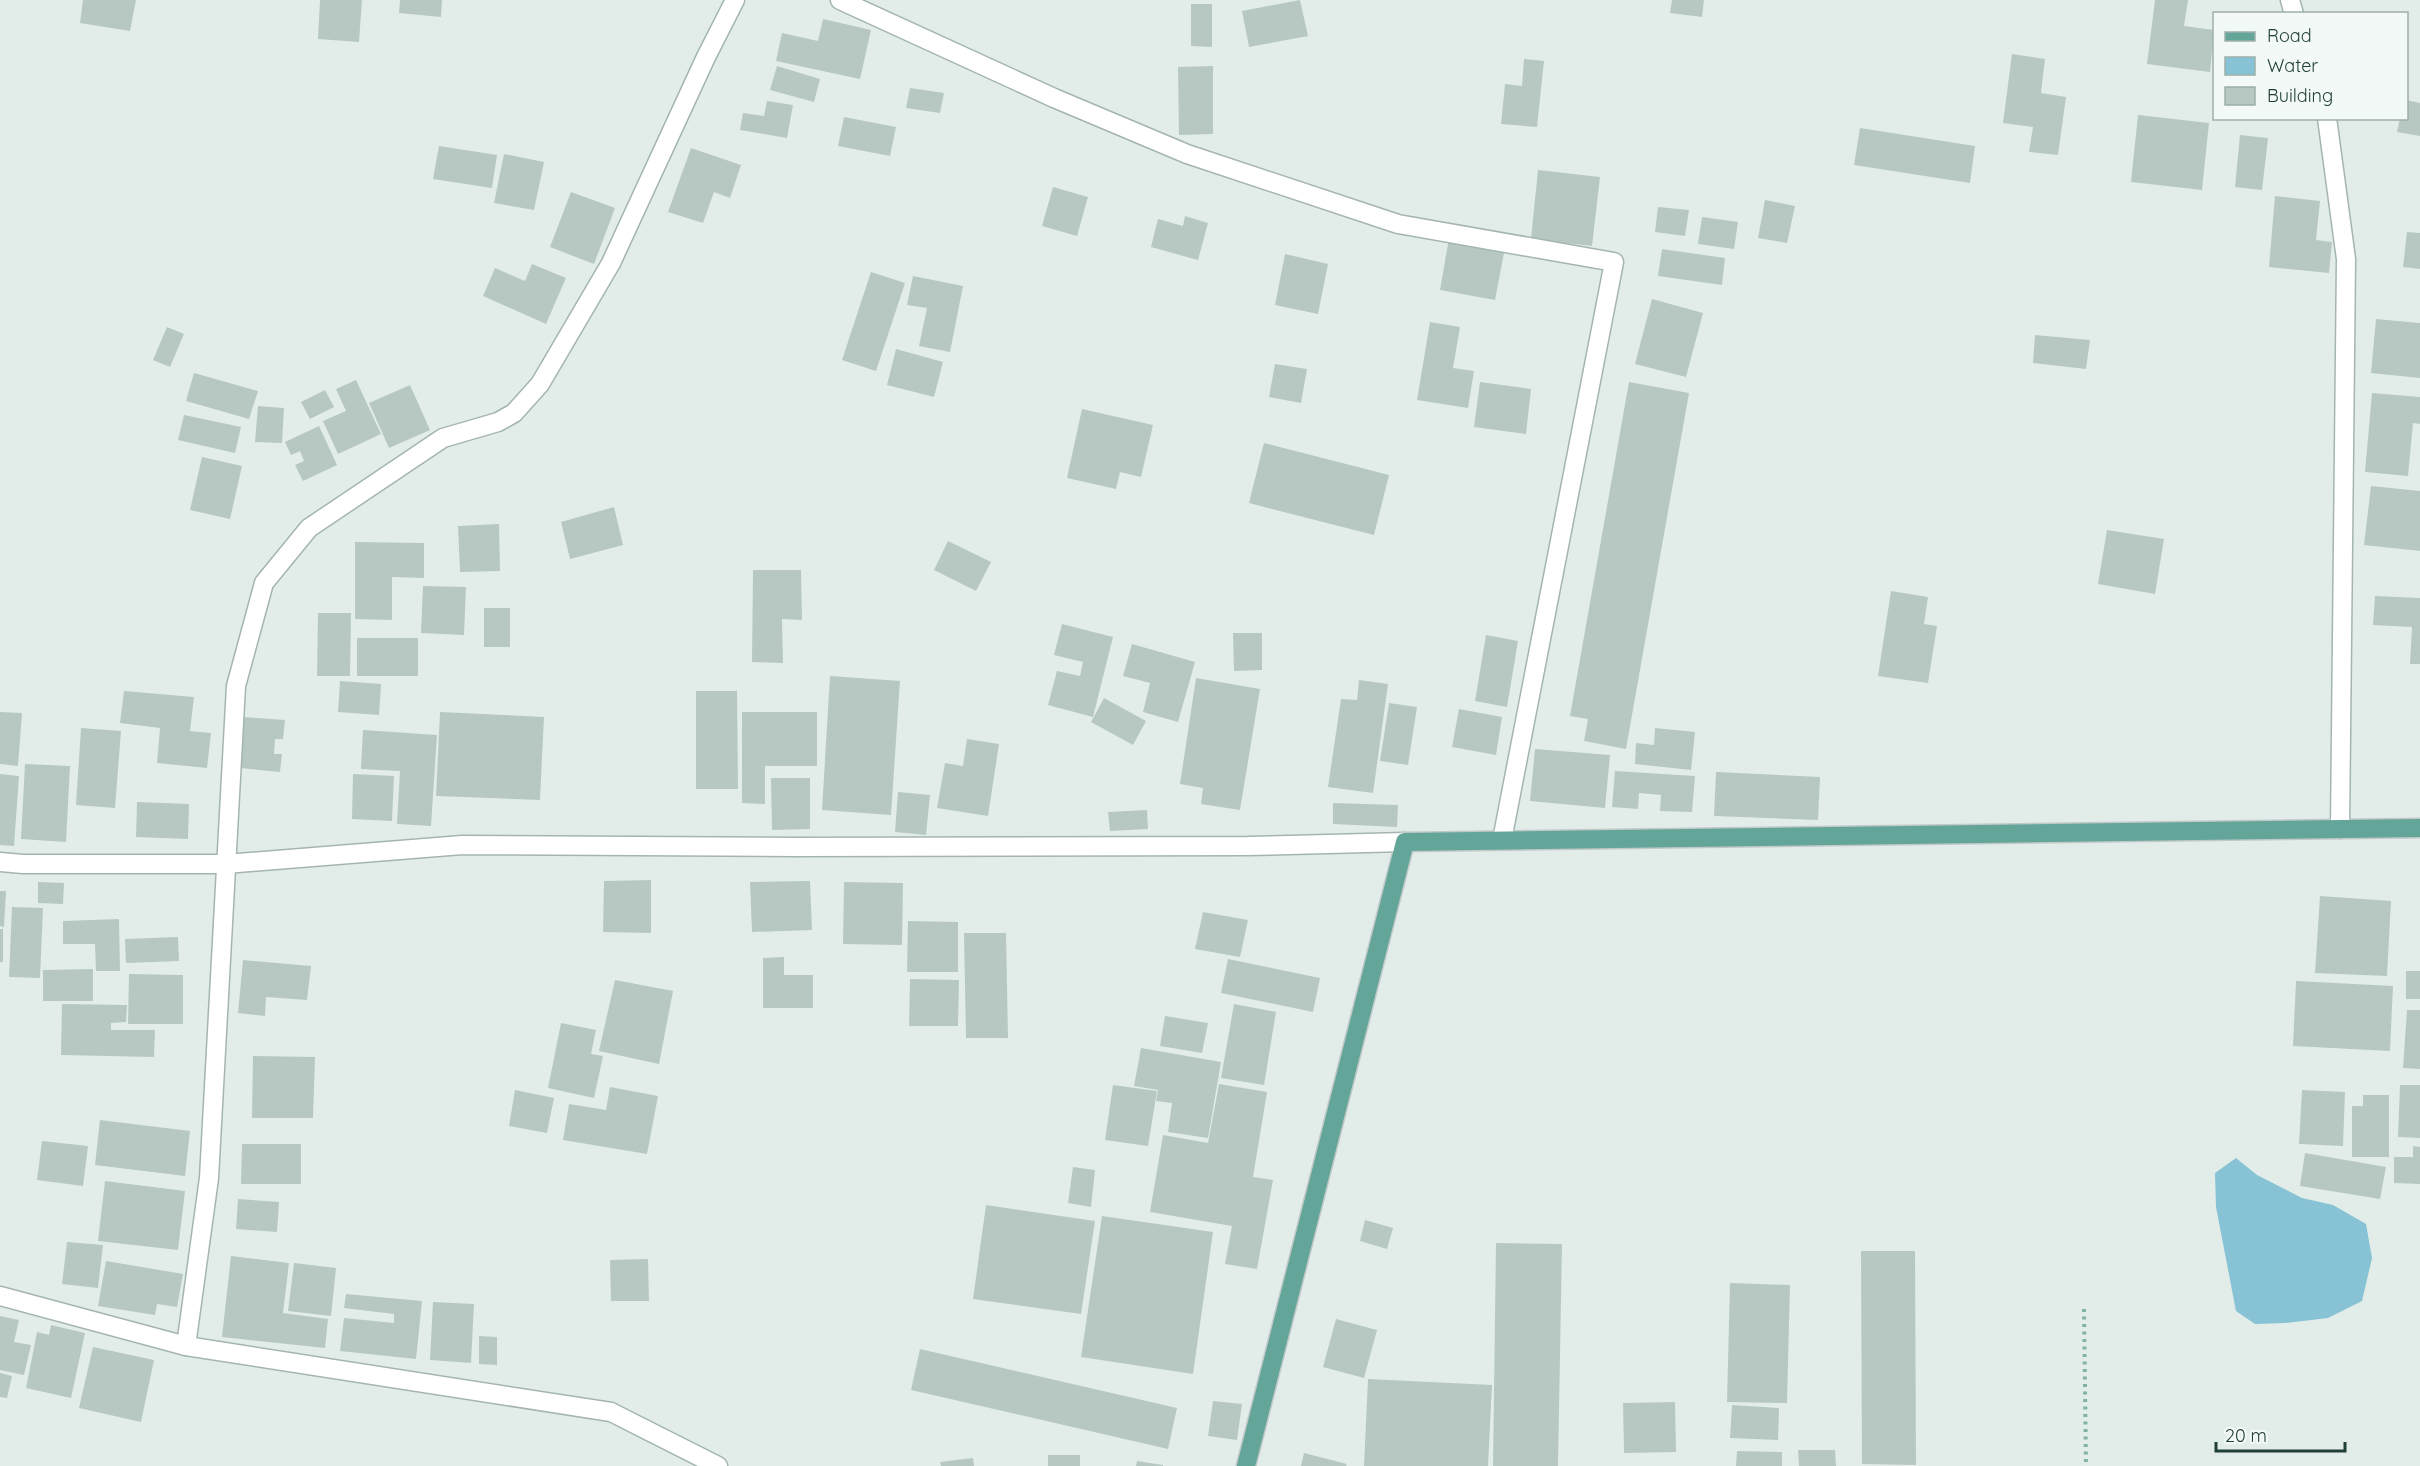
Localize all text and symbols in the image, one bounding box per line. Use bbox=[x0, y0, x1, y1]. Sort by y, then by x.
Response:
legend bbox=[2213, 12, 2408, 120]
text: Road bbox=[2267, 24, 2312, 47]
text: Water bbox=[2267, 54, 2318, 77]
text: Building bbox=[2267, 84, 2333, 107]
scale bar bbox=[2216, 1415, 2345, 1453]
text: 20 m bbox=[2225, 1424, 2267, 1447]

